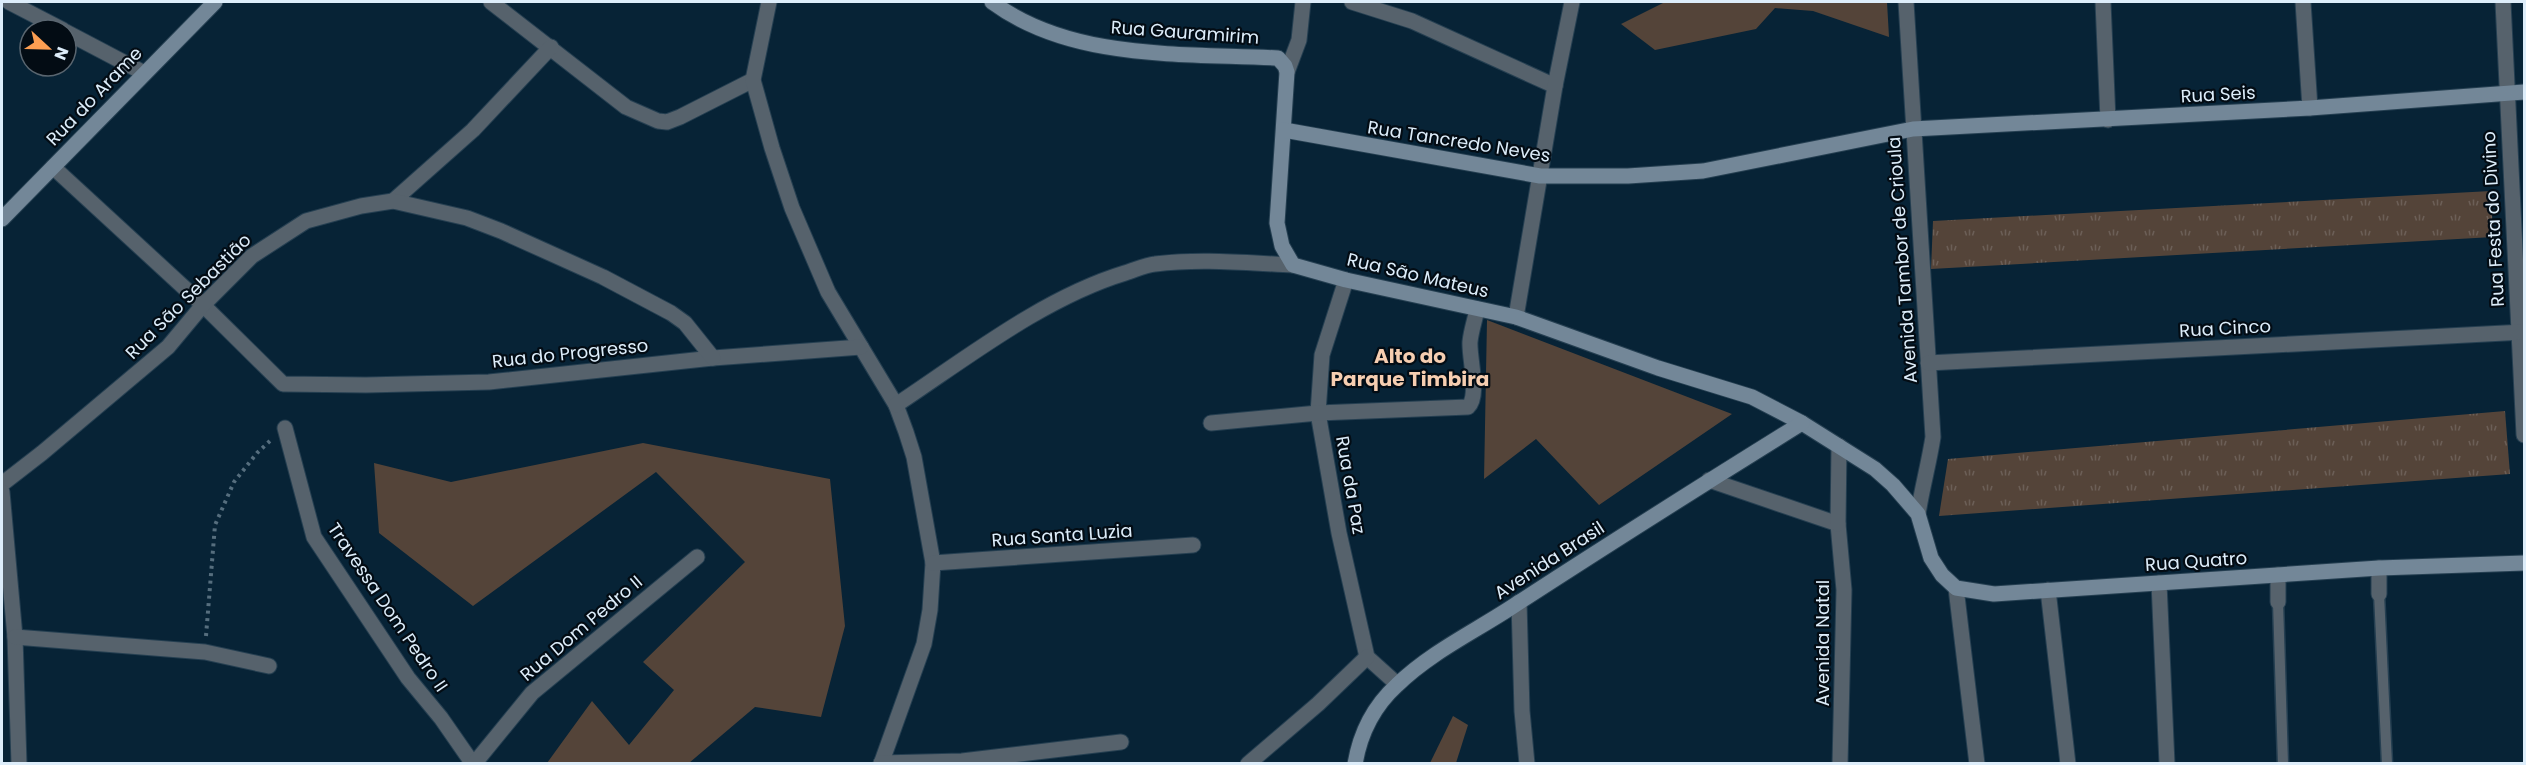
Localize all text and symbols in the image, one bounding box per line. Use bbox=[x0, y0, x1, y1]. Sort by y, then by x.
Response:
street label: Rua Gauramirim bbox=[1110, 14, 1260, 50]
north arrow bbox=[18, 18, 78, 78]
street label: Rua do Arame bbox=[40, 41, 148, 151]
text: N bbox=[49, 44, 74, 63]
street label: Rua Seis bbox=[2180, 80, 2256, 108]
street label: Rua Tancredo Neves bbox=[1366, 114, 1552, 168]
street label: Rua Festa do Divino bbox=[2476, 131, 2510, 307]
street label: Avenida Tambor de Crioula bbox=[1881, 136, 1923, 384]
street label: Rua São Sebastião bbox=[120, 228, 256, 364]
street label: Rua São Mateus bbox=[1345, 247, 1491, 303]
street label: Rua Cinco bbox=[2179, 313, 2271, 343]
street label: Rua do Progresso bbox=[491, 332, 649, 374]
district label: Alto do Parque Timbira bbox=[1331, 342, 1489, 393]
street label: Rua da Paz bbox=[1330, 434, 1372, 536]
street label: Avenida Brasil bbox=[1489, 515, 1609, 605]
street label: Travessa Dom Pedro II bbox=[322, 518, 454, 696]
street label: Rua Santa Luzia bbox=[991, 518, 1133, 552]
street label: Rua Quatro bbox=[2144, 545, 2248, 577]
street label: Rua Dom Pedro II bbox=[514, 569, 648, 687]
street label: Avenida Natal bbox=[1810, 580, 1835, 706]

